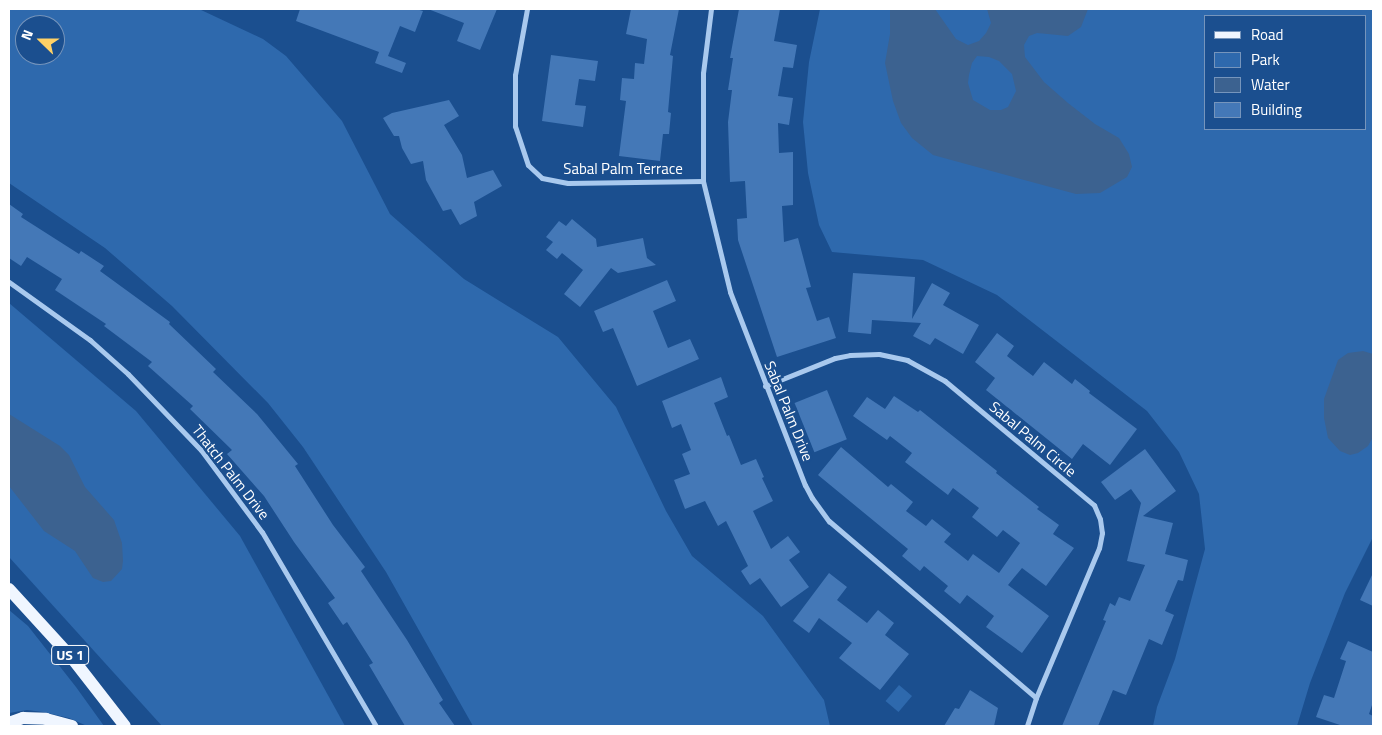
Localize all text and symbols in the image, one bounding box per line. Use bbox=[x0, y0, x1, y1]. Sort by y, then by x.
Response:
north arrow bbox=[15, 15, 65, 65]
legend bbox=[1204, 15, 1367, 130]
text: Road bbox=[1251, 23, 1283, 46]
text: N bbox=[15, 26, 38, 43]
text: Park bbox=[1251, 48, 1280, 71]
text: Water bbox=[1251, 73, 1290, 96]
text: Building bbox=[1251, 98, 1302, 121]
street label: Sabal Palm Terrace bbox=[563, 160, 683, 178]
street label: Sabal Palm Drive bbox=[761, 358, 817, 464]
street label: Sabal Palm Circle bbox=[986, 398, 1080, 480]
street label: Thatch Palm Drive bbox=[188, 421, 274, 523]
road number: US 1 bbox=[50, 644, 90, 666]

